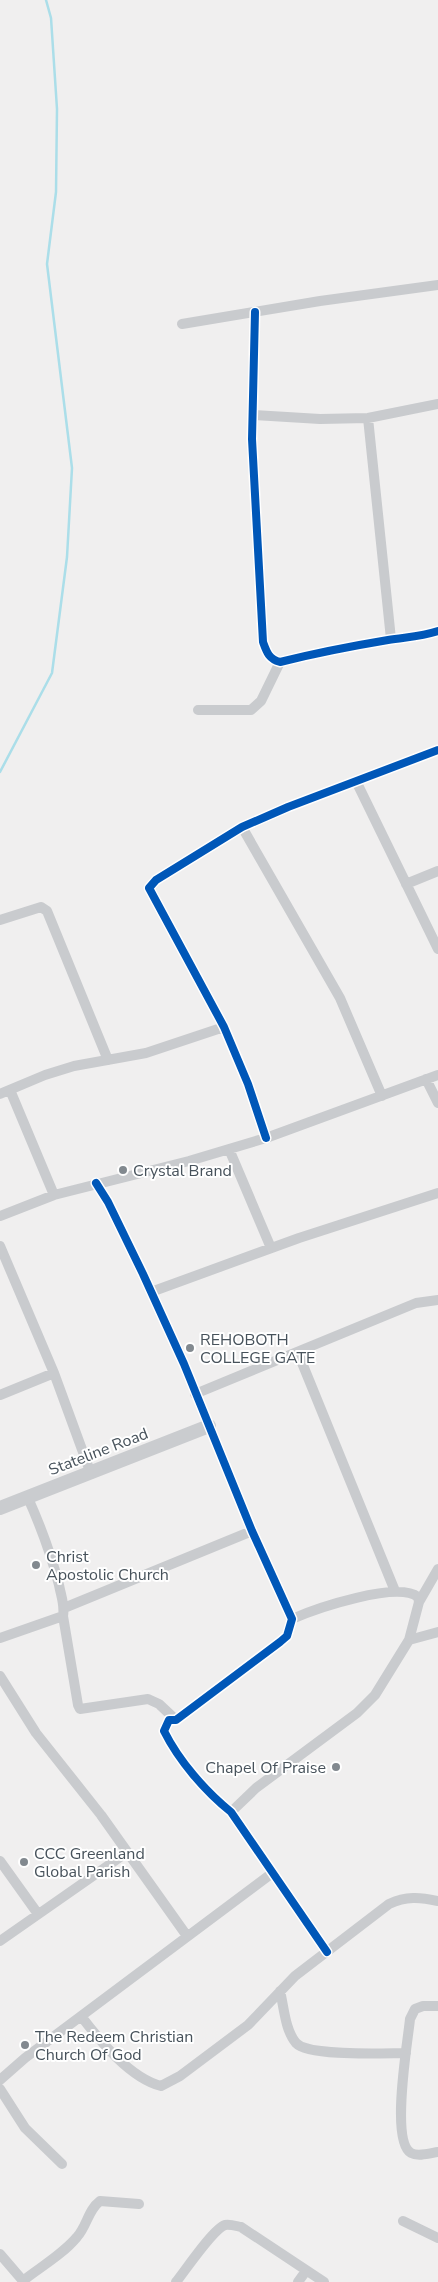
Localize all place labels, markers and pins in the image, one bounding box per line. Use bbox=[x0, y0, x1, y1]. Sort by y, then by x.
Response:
place label: Crystal Brand bbox=[133, 1160, 232, 1182]
marker: Crystal Brand bbox=[117, 1164, 129, 1176]
place label: REHOBOTH COLLEGE GATE bbox=[200, 1329, 315, 1369]
marker: REHOBOTH COLLEGE GATE bbox=[184, 1342, 196, 1354]
place label: Christ Apostolic Church bbox=[46, 1546, 169, 1586]
marker: Christ Apostolic Church bbox=[30, 1559, 42, 1571]
place label: Chapel Of Praise bbox=[205, 1757, 326, 1779]
marker: Chapel Of Praise bbox=[330, 1761, 342, 1773]
place label: CCC Greenland Global Parish bbox=[34, 1843, 145, 1883]
marker: CCC Greenland Global Parish bbox=[18, 1856, 30, 1868]
place label: The Redeem Christian Church Of God bbox=[35, 2026, 193, 2066]
marker: The Redeem Christian Church Of God bbox=[19, 2039, 31, 2051]

